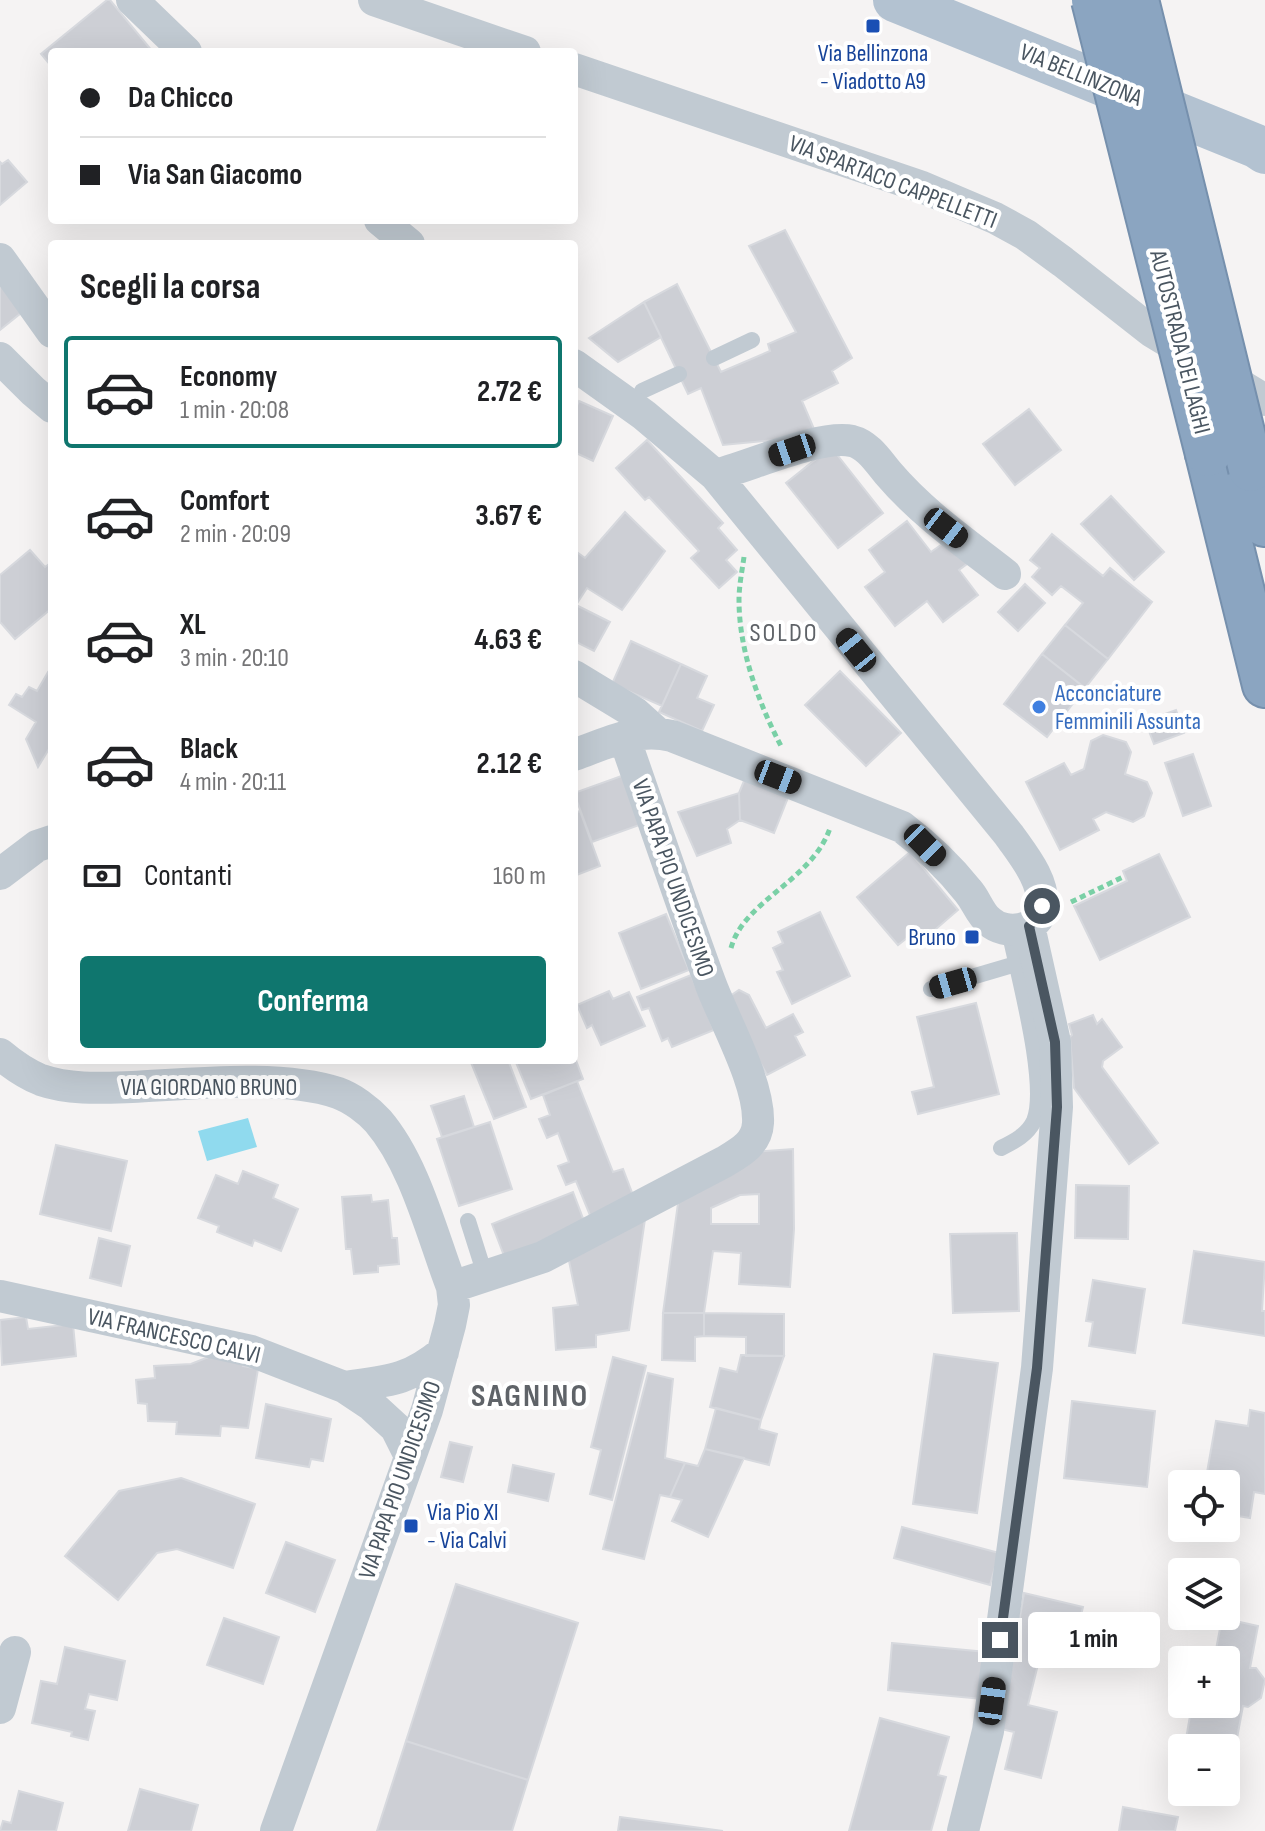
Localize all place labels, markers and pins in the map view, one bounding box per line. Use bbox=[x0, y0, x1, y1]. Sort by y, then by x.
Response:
marker: Via Bellinzona - Viadotto A9 bbox=[864, 17, 882, 35]
place label: Via Bellinzona - Viadotto A9 bbox=[818, 39, 928, 96]
place label: Acconciature Femminili Assunta bbox=[1054, 679, 1201, 736]
marker: Acconciature Femminili Assunta bbox=[1030, 698, 1048, 716]
place label: Bruno bbox=[908, 923, 956, 952]
marker: Bruno bbox=[963, 928, 981, 946]
place label: Via Pio XI - Via Calvi bbox=[427, 1498, 507, 1555]
marker: Via Pio XI - Via Calvi bbox=[402, 1517, 420, 1535]

